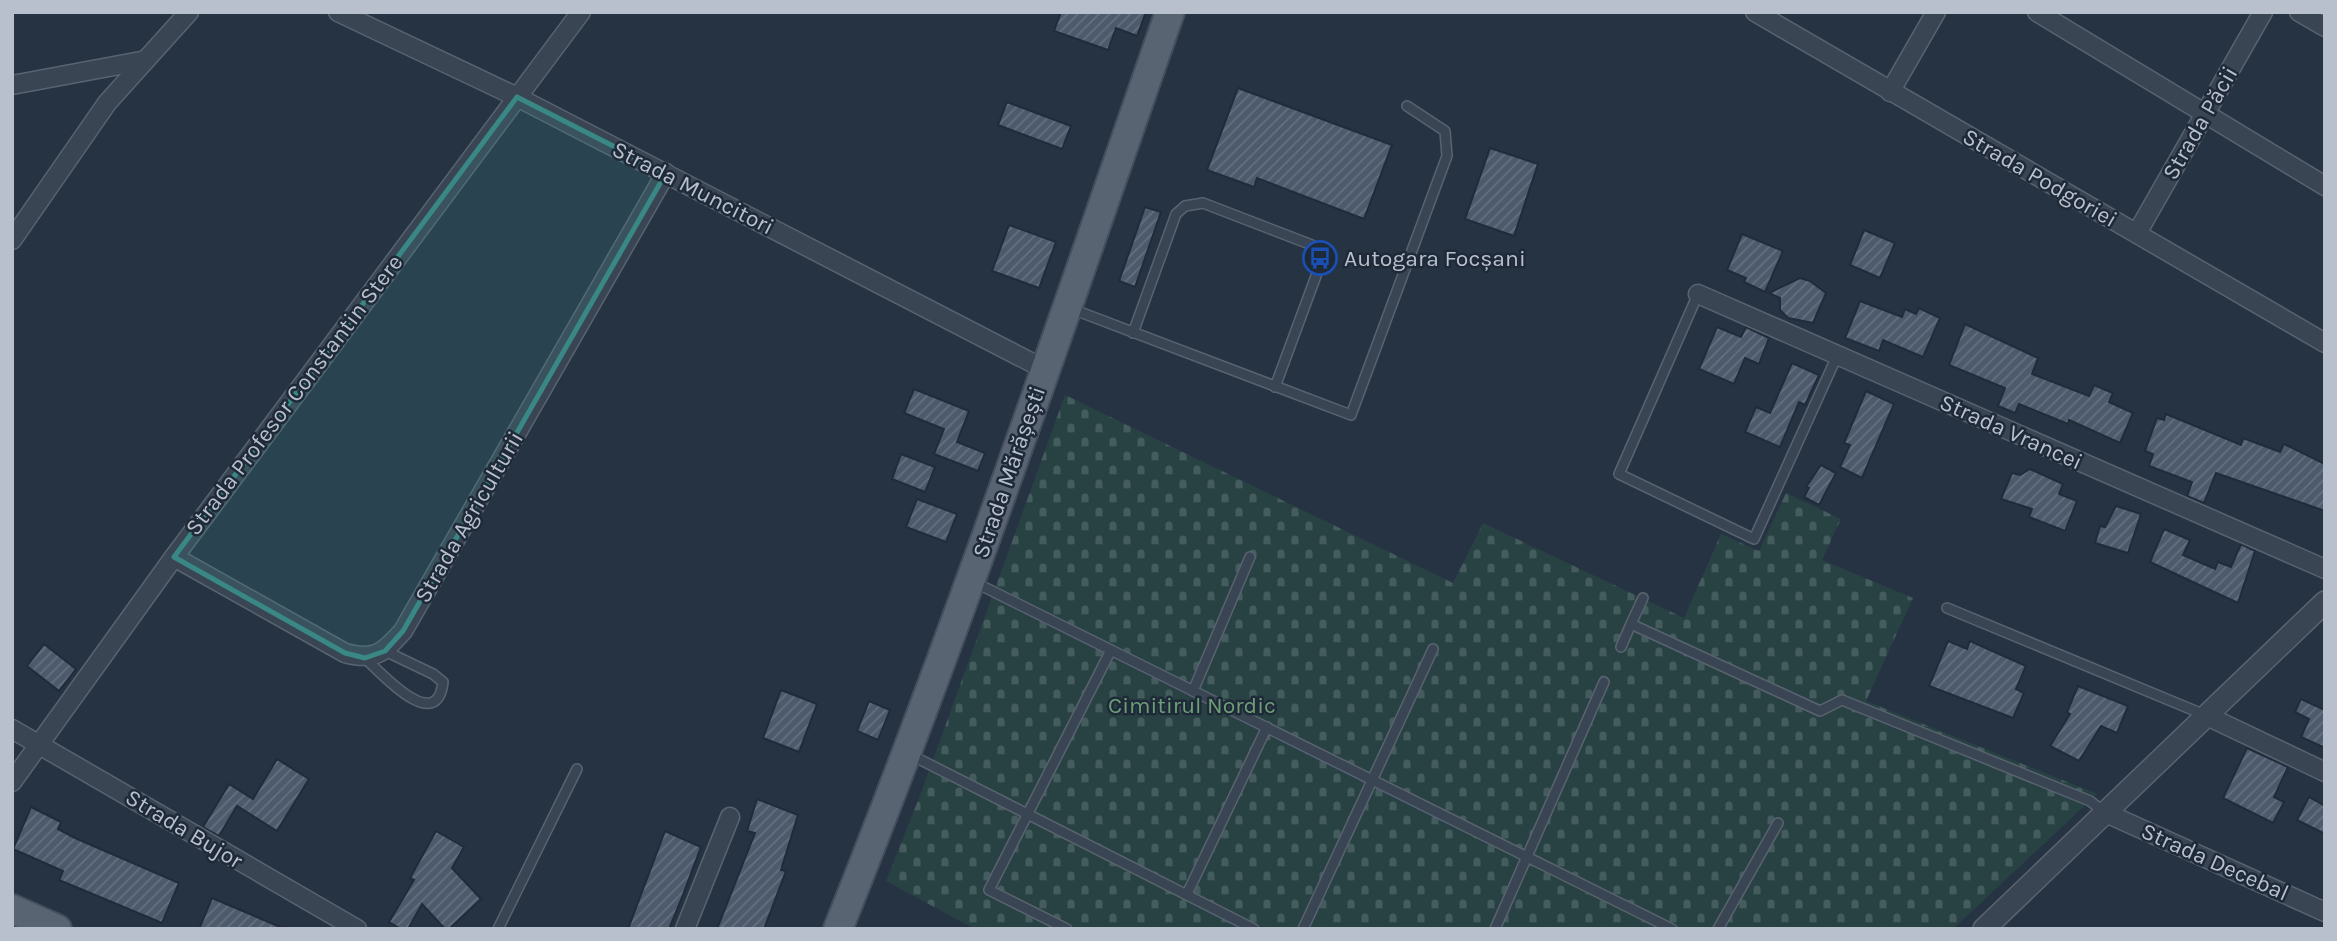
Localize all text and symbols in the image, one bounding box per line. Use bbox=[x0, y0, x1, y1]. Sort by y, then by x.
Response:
street label: Strada Păcii bbox=[2157, 62, 2243, 184]
street label: Strada Podgoriei bbox=[1958, 123, 2122, 233]
street label: Strada Muncitori bbox=[608, 136, 778, 240]
bus stop icon: Autogara Focșani bbox=[1301, 239, 1339, 277]
place label: Autogara Focșani bbox=[1344, 245, 1526, 272]
street label: Strada Profesor Constantin Stere bbox=[180, 249, 408, 541]
street label: Strada Mărășești bbox=[967, 383, 1051, 561]
street label: Strada Vrancei bbox=[1936, 389, 2086, 475]
street label: Strada Agriculturii bbox=[409, 426, 529, 608]
park label: Cimitirul Nordic bbox=[1108, 692, 1276, 719]
street label: Strada Bujor bbox=[121, 784, 248, 875]
street label: Strada Decebal bbox=[2137, 817, 2293, 907]

